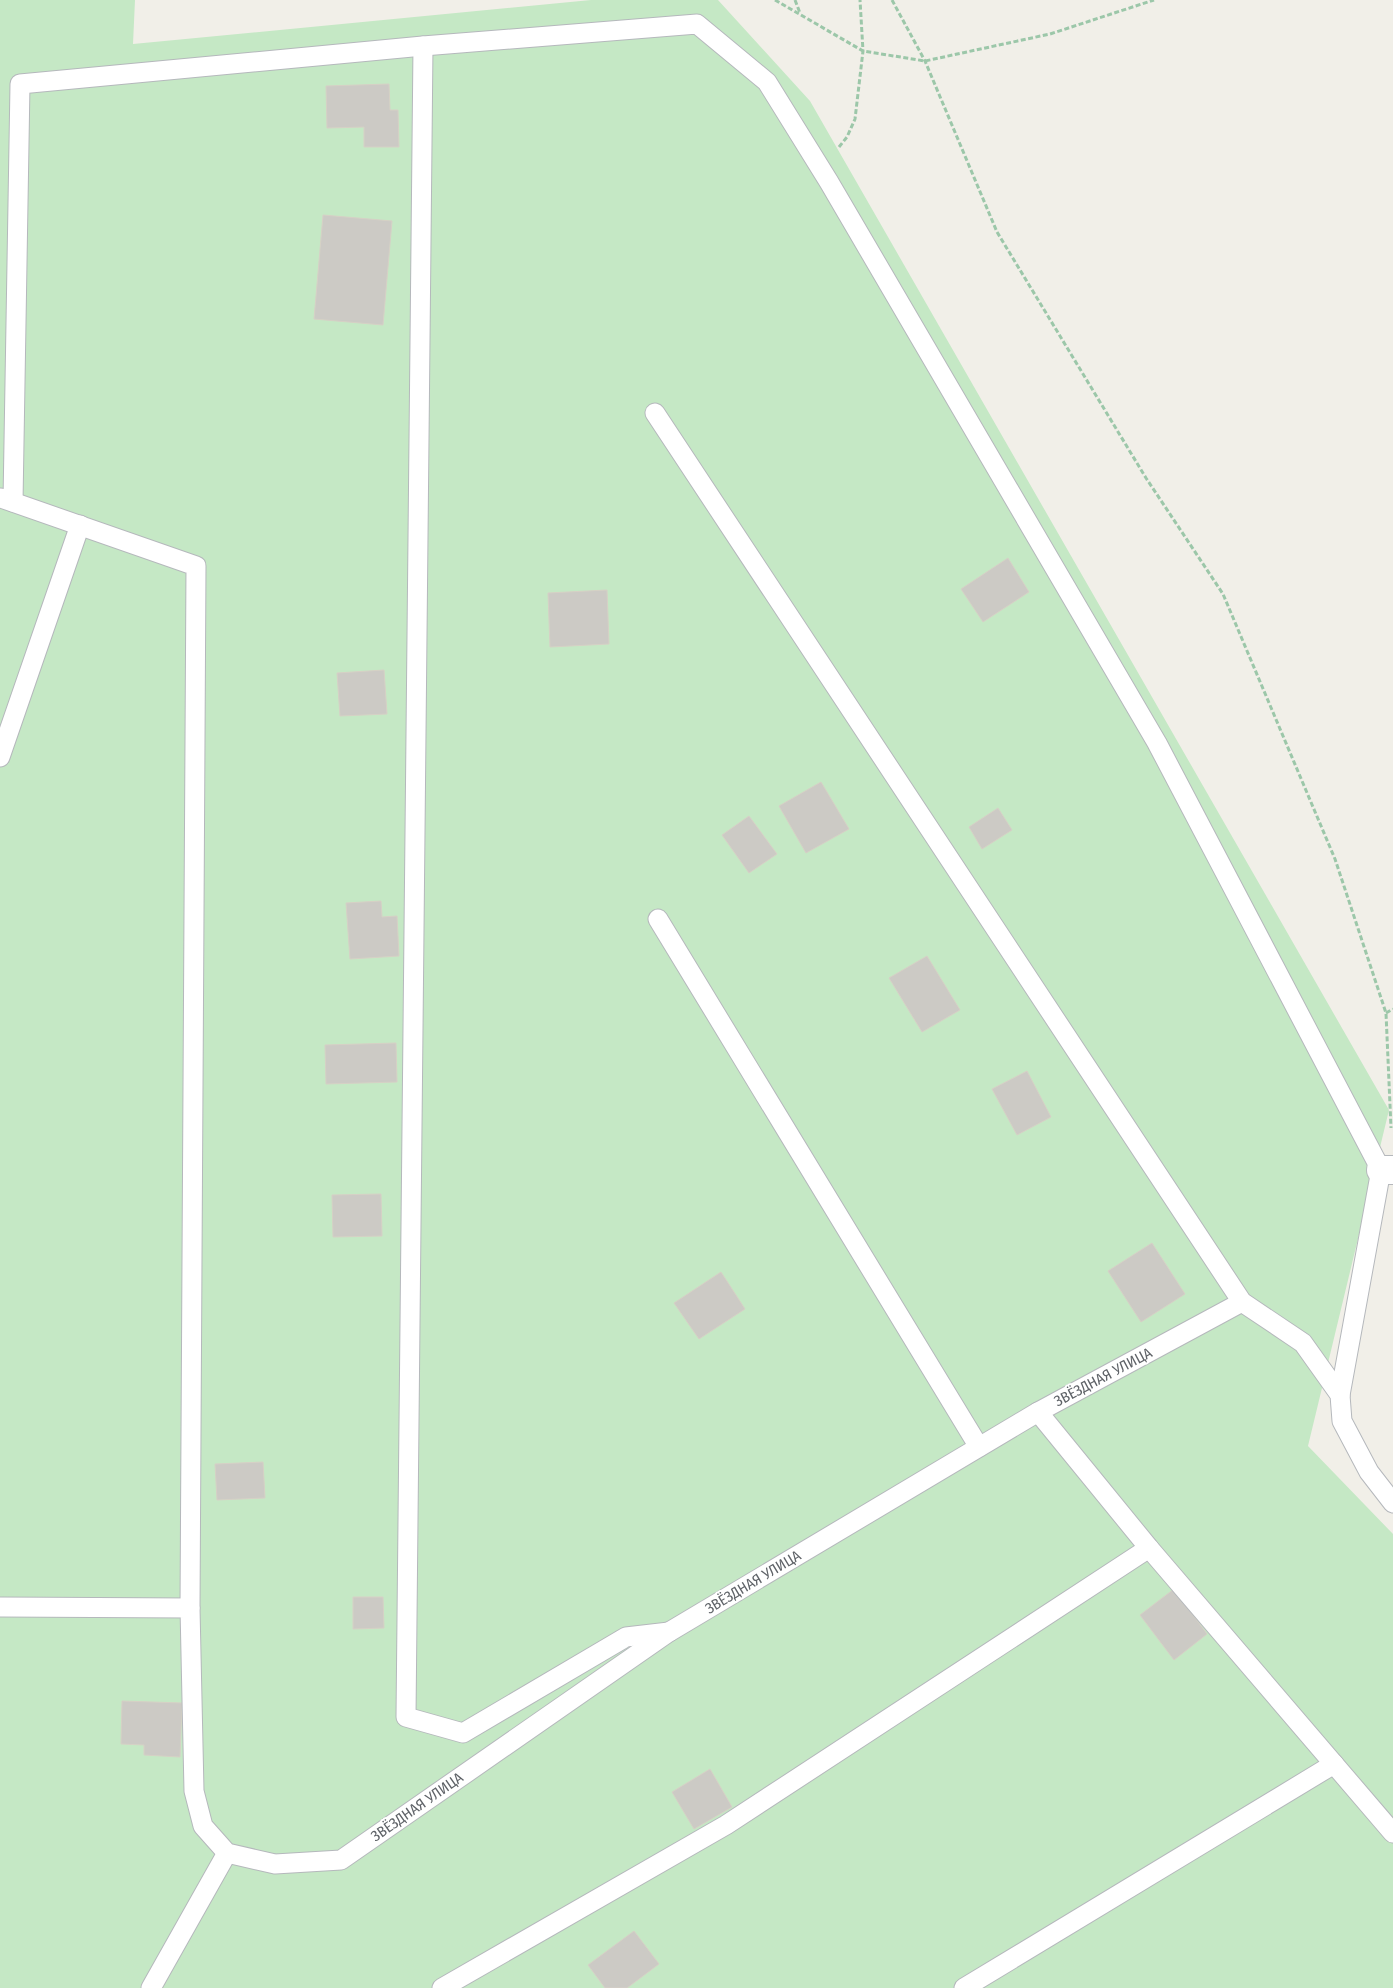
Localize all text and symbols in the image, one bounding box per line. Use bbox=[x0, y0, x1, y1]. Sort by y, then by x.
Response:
street label: ЗВЁЗДНАЯ УЛИЦА bbox=[1051, 1344, 1155, 1410]
street label: ЗВЁЗДНАЯ УЛИЦА bbox=[702, 1546, 804, 1618]
street label: ЗВЁЗДНАЯ УЛИЦА bbox=[368, 1769, 467, 1845]

